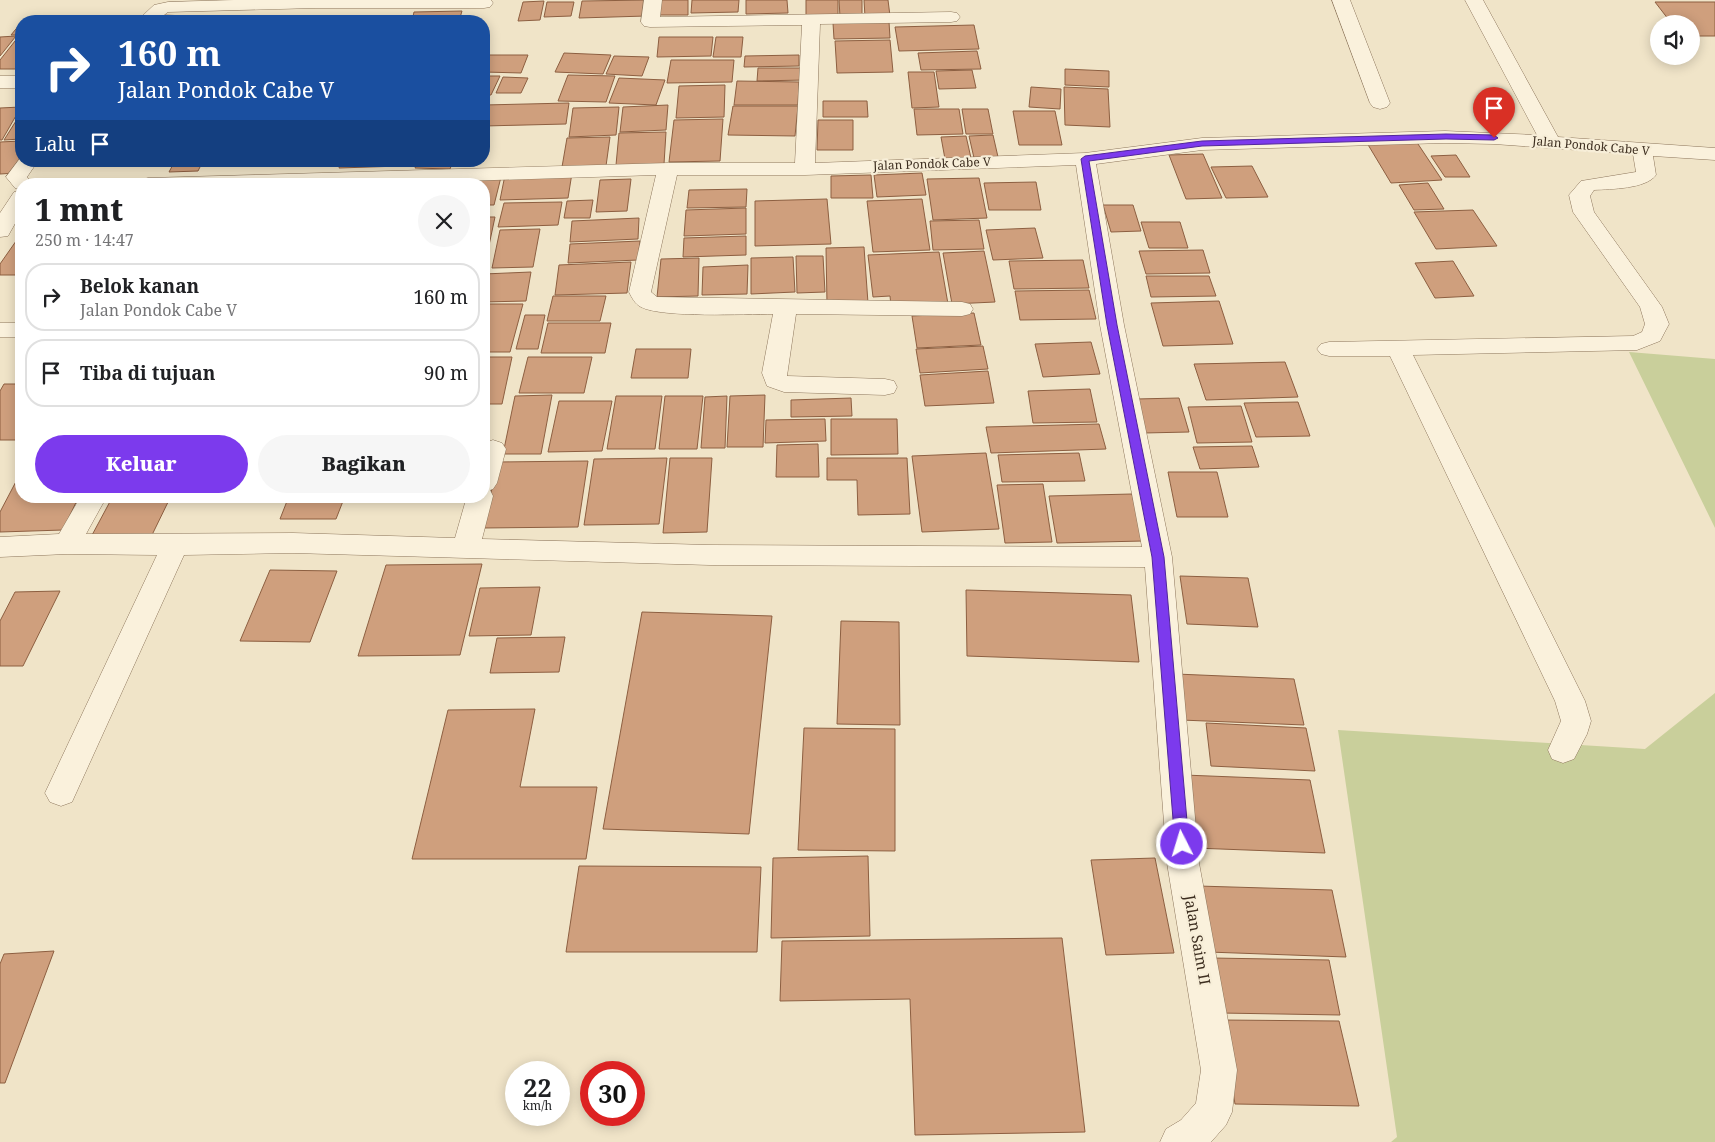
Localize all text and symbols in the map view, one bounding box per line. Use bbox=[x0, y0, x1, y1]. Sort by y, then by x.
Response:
map controls bbox=[1650, 15, 1700, 65]
button: sound bbox=[1650, 15, 1700, 65]
text: 160 m bbox=[118, 29, 221, 76]
icon: right bbox=[35, 35, 100, 100]
text: Jalan Pondok Cabe V bbox=[118, 74, 334, 104]
pin bbox=[1473, 87, 1515, 138]
icon: arrive bbox=[1480, 94, 1508, 122]
icon: arrive bbox=[86, 130, 114, 158]
text: Lalu bbox=[35, 131, 76, 157]
street label: Jalan Pondok Cabe V bbox=[1531, 132, 1651, 159]
street label: Jalan Pondok Cabe V bbox=[872, 153, 992, 174]
text: 1 mnt bbox=[35, 189, 123, 230]
button: close bbox=[418, 195, 470, 247]
text: 250 m · 14:47 bbox=[35, 229, 134, 251]
text: Belok kanan bbox=[80, 273, 199, 299]
icon: right bbox=[37, 283, 65, 311]
text: 160 m bbox=[413, 284, 468, 310]
text: Jalan Pondok Cabe V bbox=[80, 299, 237, 321]
icon: arrive bbox=[37, 359, 65, 387]
text: Tiba di tujuan bbox=[80, 360, 215, 386]
text: 90 m bbox=[424, 360, 468, 386]
button: Keluar bbox=[35, 435, 248, 493]
button: Bagikan bbox=[258, 435, 470, 493]
position arrow bbox=[1155, 817, 1207, 869]
street label: Jalan Saim II bbox=[1180, 892, 1216, 986]
speed limit sign: 30 bbox=[580, 1061, 645, 1126]
text: 22 bbox=[523, 1070, 552, 1104]
text: km/h bbox=[523, 1097, 552, 1114]

